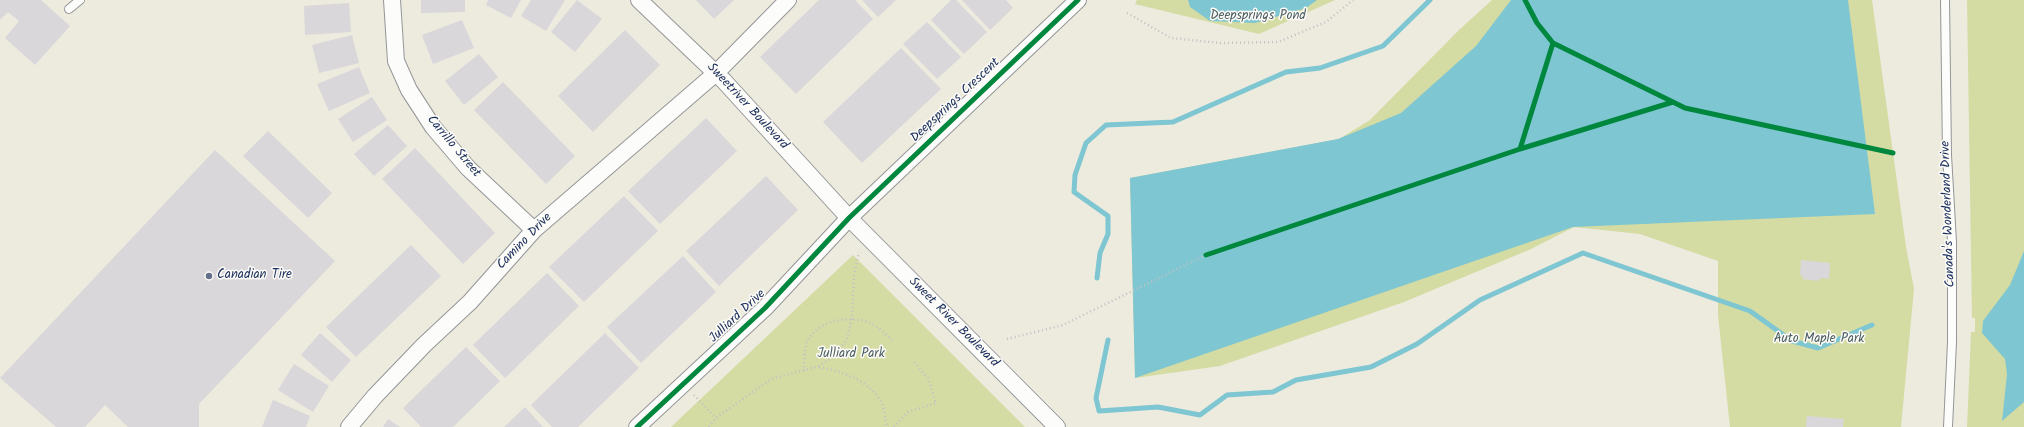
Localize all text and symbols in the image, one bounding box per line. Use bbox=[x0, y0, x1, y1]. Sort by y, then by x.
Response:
park label: Deepsprings Pond bbox=[1210, 9, 1306, 25]
street label: Deepsprings Crescent bbox=[908, 56, 1004, 146]
street label: Sweetriver Boulevard bbox=[703, 61, 791, 153]
street label: Carrillo Street bbox=[423, 113, 483, 181]
street label: Canada's Wonderland Drive bbox=[1939, 140, 1959, 288]
street label: Camino Drive bbox=[494, 211, 556, 273]
place label: Canadian Tire bbox=[217, 268, 292, 284]
marker: Canadian Tire bbox=[204, 271, 214, 281]
street label: Sweet River Boulevard bbox=[905, 275, 1001, 371]
street label: Julliard Drive bbox=[707, 287, 769, 347]
park label: Auto Maple Park bbox=[1774, 332, 1864, 348]
park label: Julliard Park bbox=[817, 347, 885, 363]

